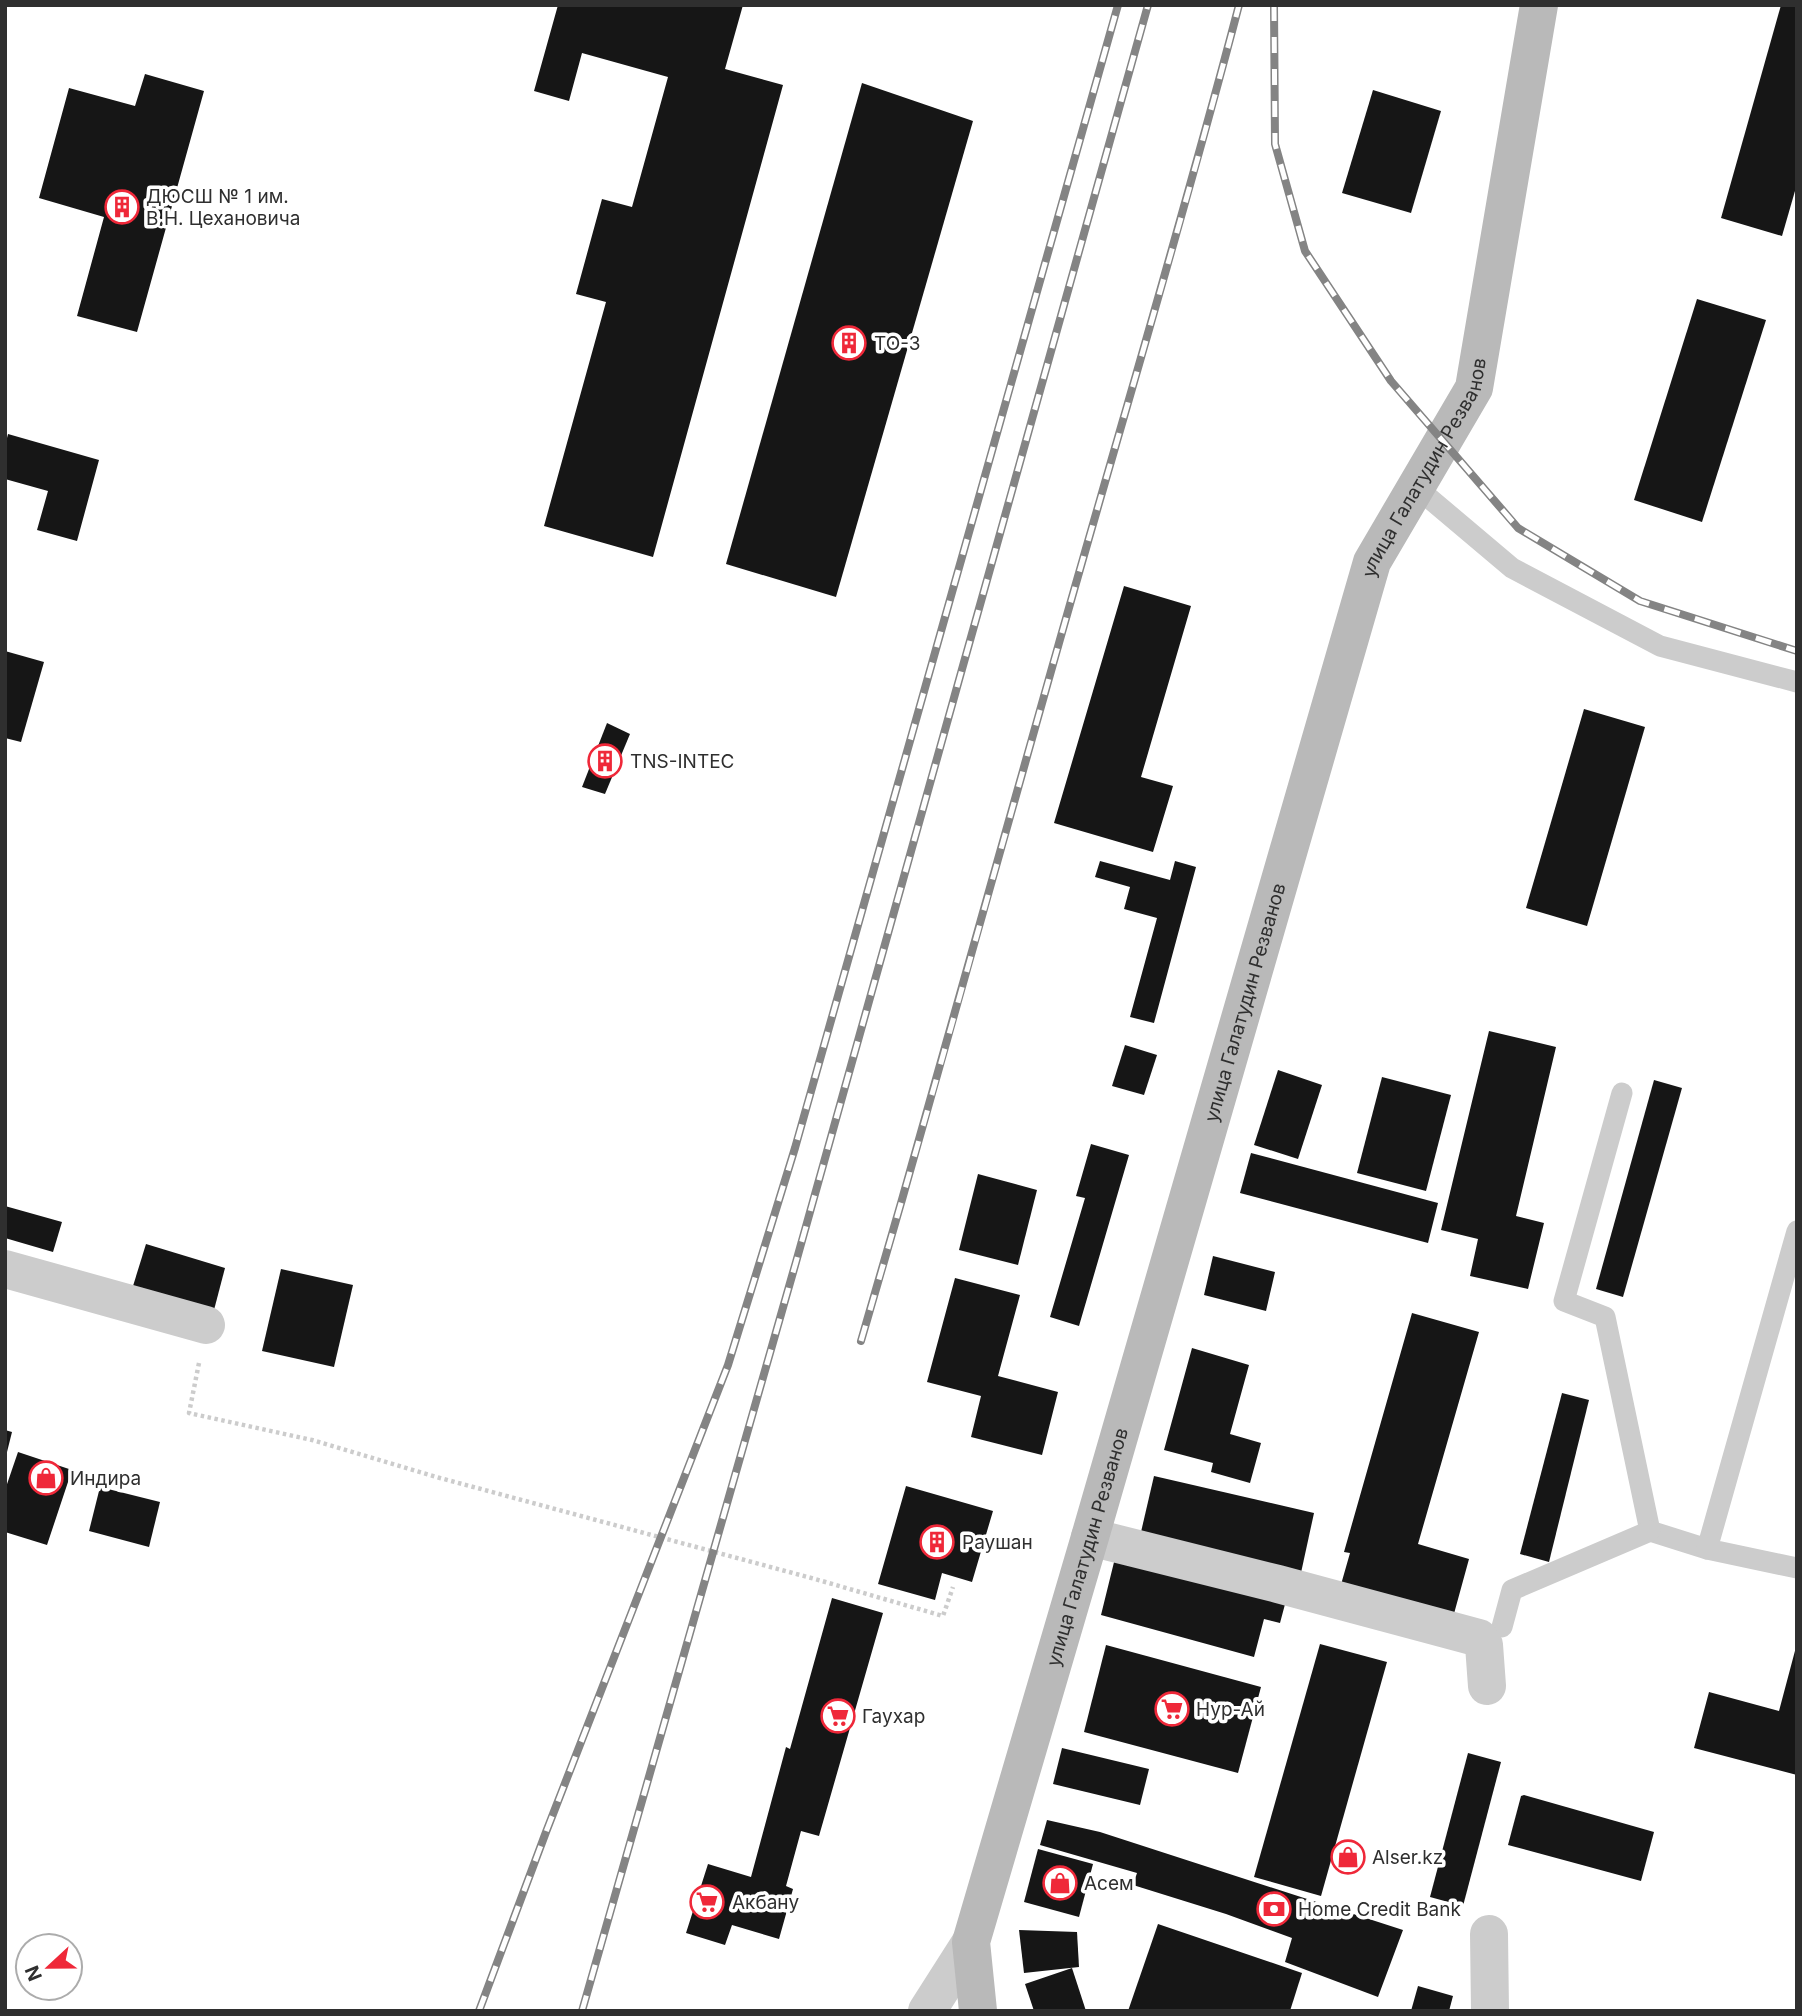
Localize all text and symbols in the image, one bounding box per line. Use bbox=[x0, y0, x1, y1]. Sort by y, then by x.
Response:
place label: ДЮСШ № 1 им. В.Н. Цехановича bbox=[146, 185, 300, 230]
building icon: ДЮСШ № 1 им. В.Н. Цехановича bbox=[103, 188, 141, 226]
building icon: ТО-3 bbox=[830, 324, 868, 362]
place label: ТО-3 bbox=[874, 332, 921, 355]
street label: улица Галатудин Резванов bbox=[1357, 356, 1491, 580]
building icon: TNS-INTEC bbox=[586, 742, 624, 780]
place label: TNS-INTEC bbox=[630, 750, 735, 773]
street label: улица Галатудин Резванов bbox=[1200, 881, 1291, 1125]
street label: улица Галатудин Резванов bbox=[1042, 1425, 1133, 1669]
shop icon: Индира bbox=[27, 1459, 65, 1497]
place label: Индира bbox=[70, 1467, 141, 1490]
building icon: Раушан bbox=[918, 1523, 956, 1561]
place label: Раушан bbox=[962, 1531, 1033, 1554]
supermarket icon: Нур-Ай bbox=[1153, 1690, 1191, 1728]
supermarket icon: Гаухар bbox=[819, 1697, 857, 1735]
place label: Нур-Ай bbox=[1196, 1698, 1265, 1721]
place label: Гаухар bbox=[862, 1705, 925, 1728]
shop icon: Alser.kz bbox=[1329, 1838, 1367, 1876]
place label: Alser.kz bbox=[1372, 1846, 1443, 1869]
shop icon: Асем bbox=[1041, 1864, 1079, 1902]
place label: Асем bbox=[1084, 1872, 1134, 1895]
supermarket icon: Акбану bbox=[688, 1883, 726, 1921]
bank icon: Home Credit Bank bbox=[1255, 1890, 1293, 1928]
place label: Акбану bbox=[732, 1891, 800, 1914]
place label: Home Credit Bank bbox=[1298, 1898, 1461, 1921]
north arrow bbox=[14, 1932, 84, 2002]
text: N bbox=[20, 1962, 47, 1984]

